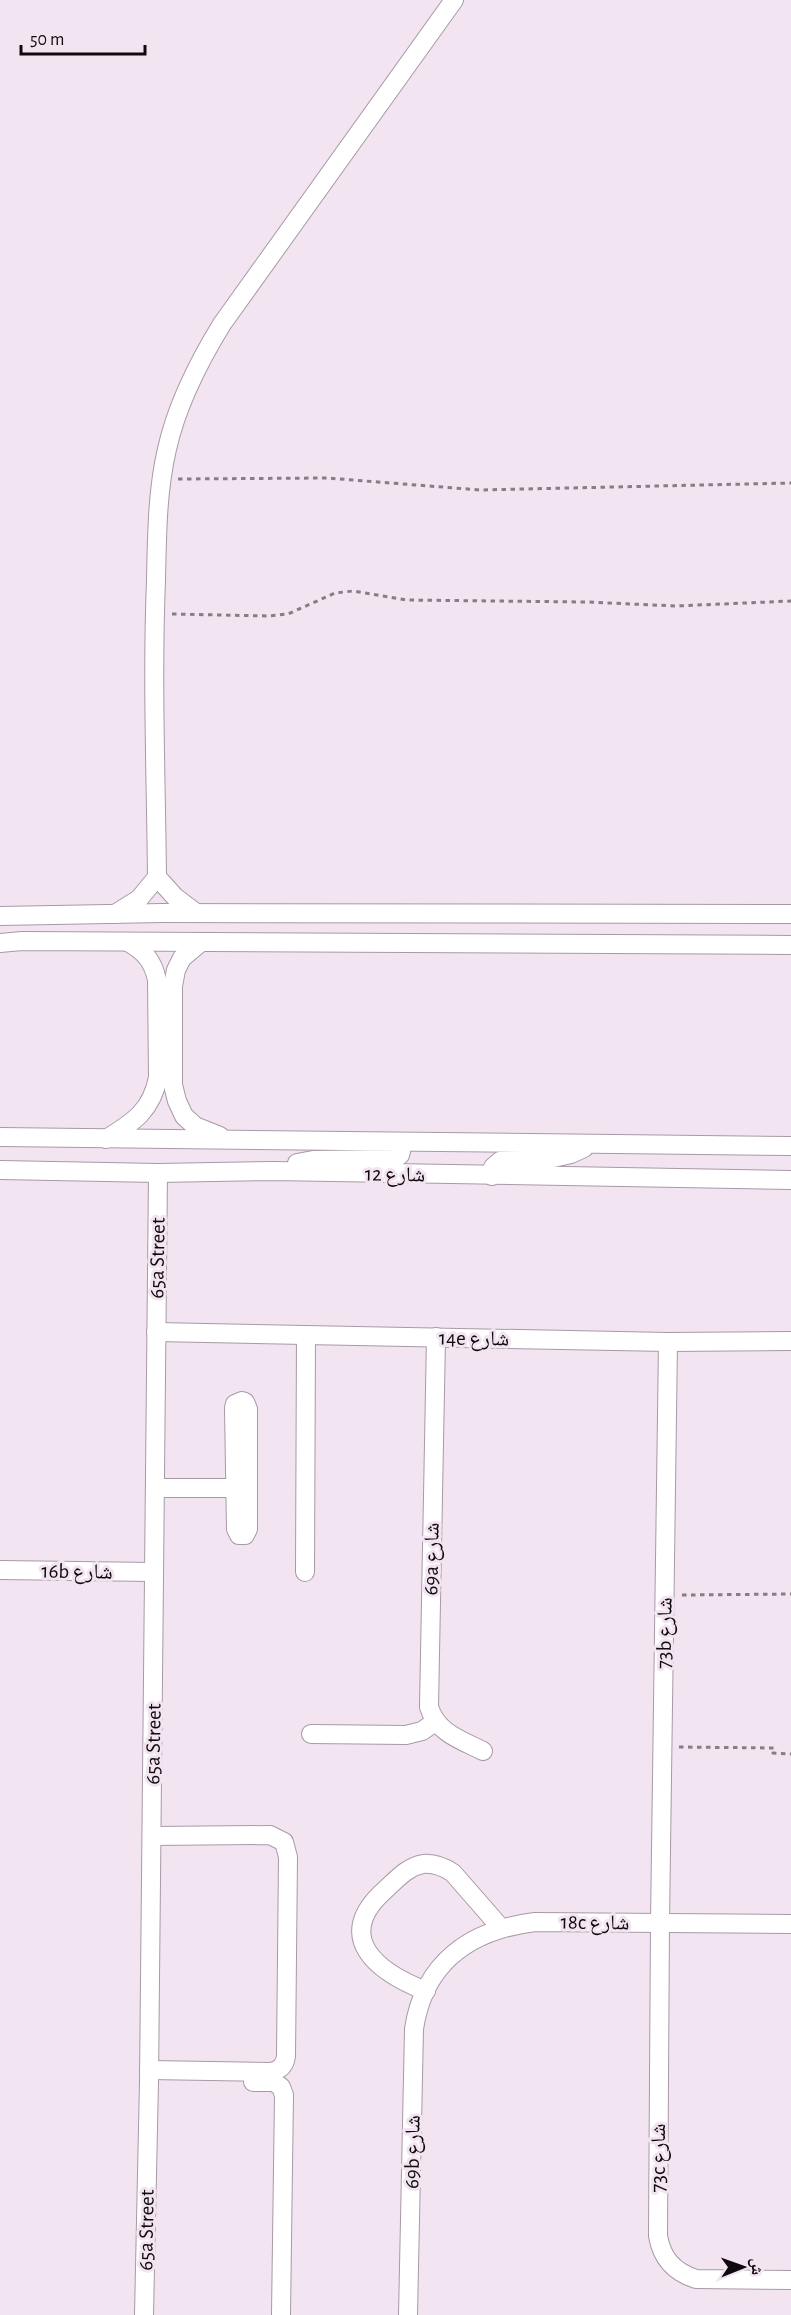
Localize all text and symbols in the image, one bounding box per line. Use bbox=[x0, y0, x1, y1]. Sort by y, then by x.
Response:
scale bar bbox=[21, 18, 146, 56]
text: 50 m bbox=[30, 31, 64, 49]
street label: شارع 12 bbox=[365, 1163, 425, 1188]
street label: 65a Street bbox=[146, 1217, 169, 1299]
street label: 14e شارع bbox=[439, 1327, 509, 1352]
street label: 69a شارع bbox=[420, 1522, 445, 1596]
street label: 16b شارع bbox=[41, 1560, 113, 1585]
street label: 73b شارع bbox=[653, 1597, 678, 1669]
street label: 65a Street bbox=[142, 1703, 165, 1785]
street label: 18c شارع bbox=[560, 1911, 629, 1936]
street label: 69b شارع bbox=[401, 2115, 426, 2189]
street label: 73c شارع bbox=[648, 2124, 671, 2192]
street label: 65a Street bbox=[135, 2189, 158, 2271]
north arrow bbox=[713, 2237, 773, 2297]
text: ش bbox=[748, 2258, 765, 2275]

